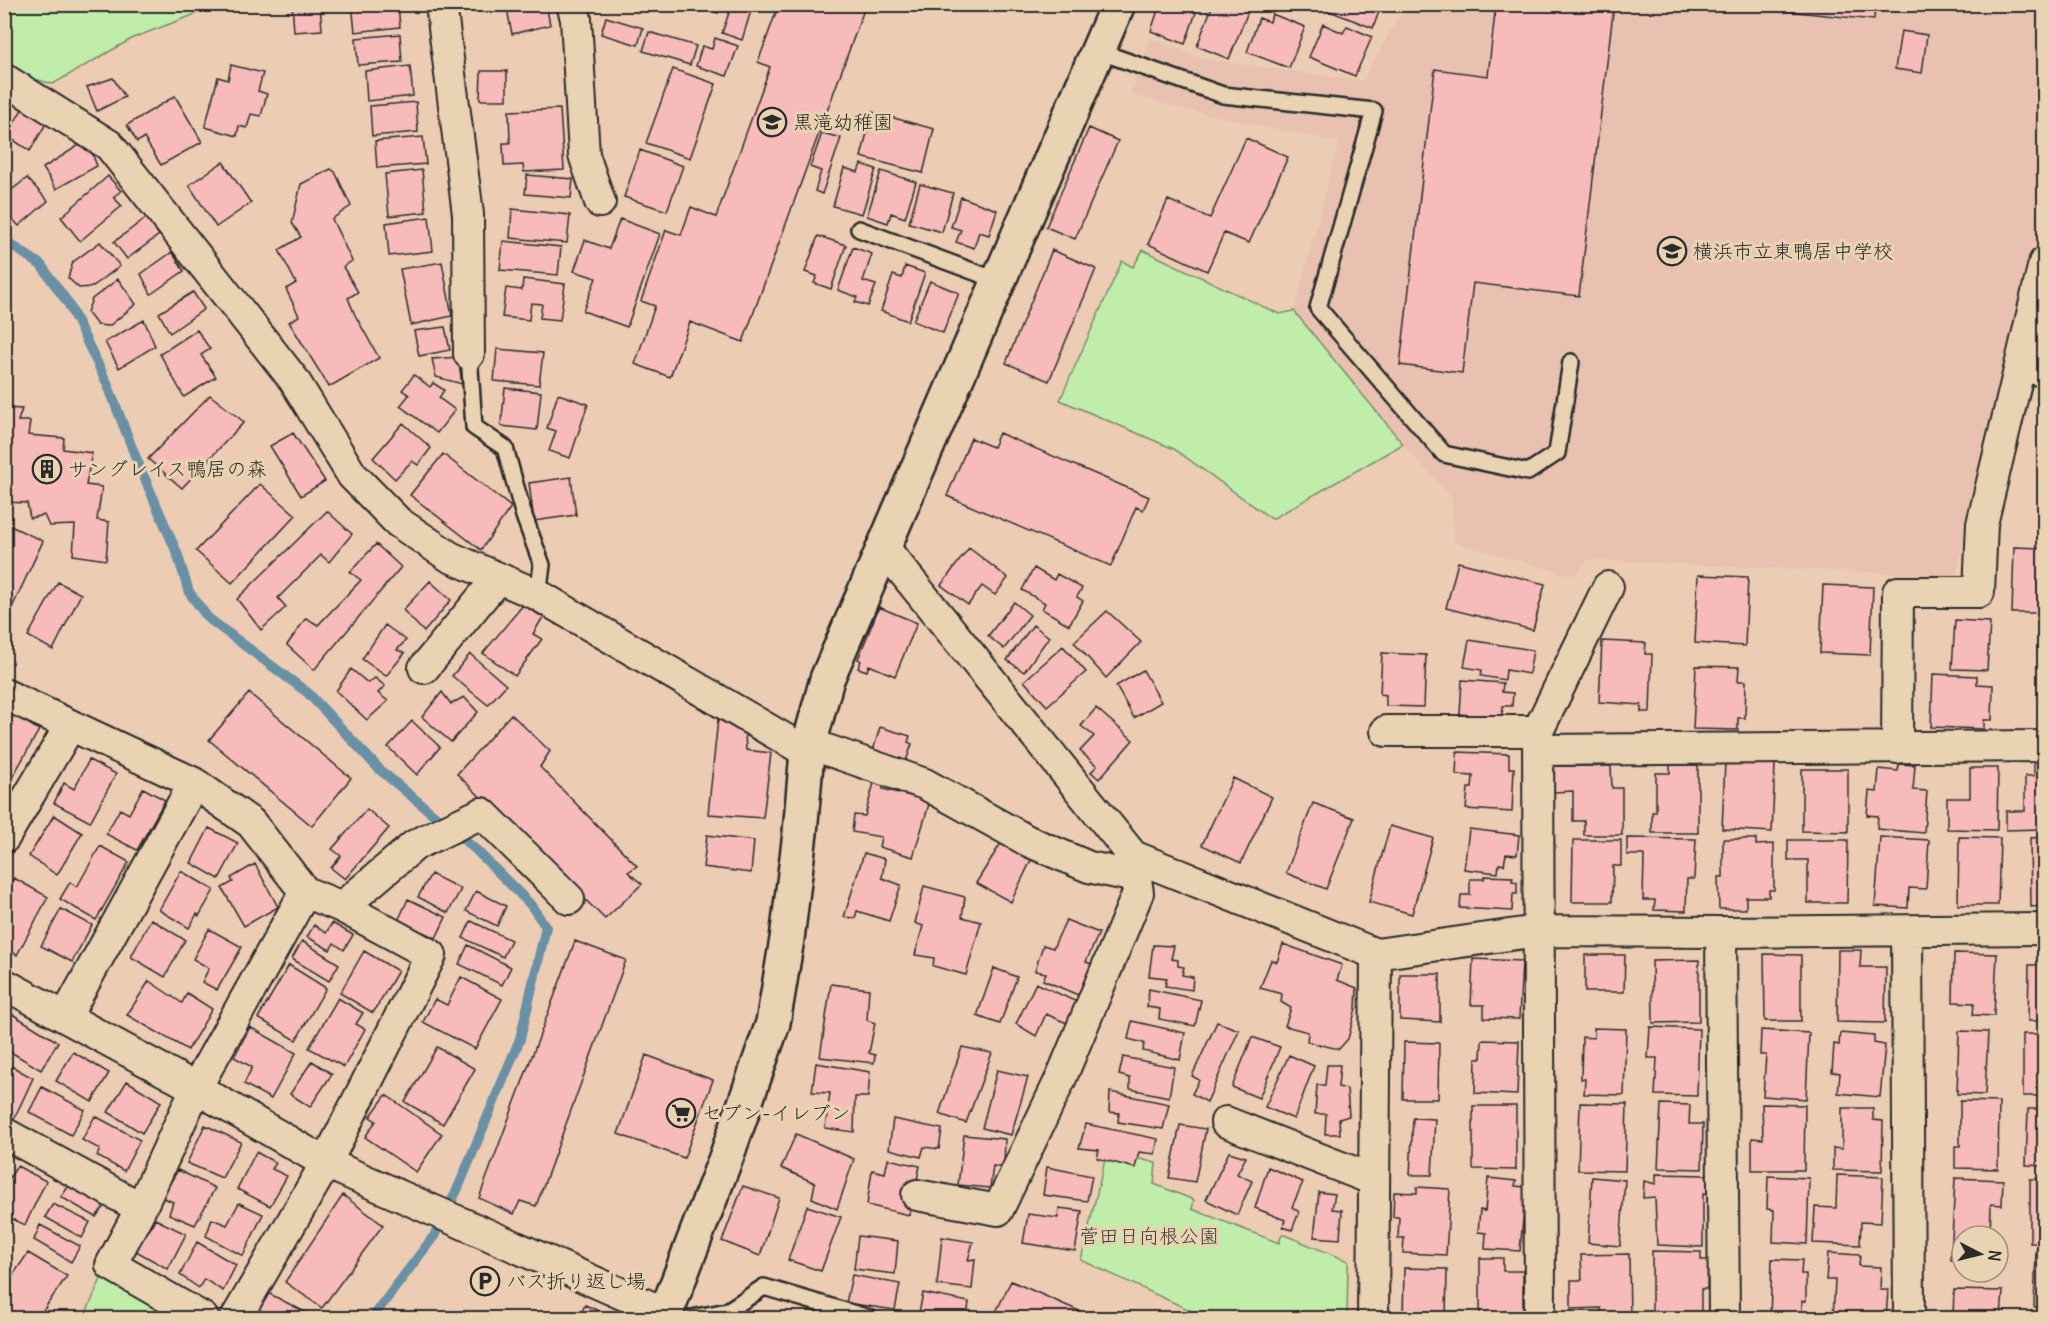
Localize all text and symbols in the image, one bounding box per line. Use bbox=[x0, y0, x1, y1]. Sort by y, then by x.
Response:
school or university icon: 黒滝幼稚園 bbox=[756, 106, 788, 138]
place label: 黒滝幼稚園 bbox=[793, 109, 893, 134]
school or university icon: 横浜市立東鴨居中学校 bbox=[1656, 235, 1688, 267]
place label: 横浜市立東鴨居中学校 bbox=[1693, 238, 1893, 263]
building icon: サングレイス鴨居の森 bbox=[31, 453, 63, 485]
place label: サングレイス鴨居の森 bbox=[68, 456, 266, 481]
supermarket icon: セブン-イレブン bbox=[665, 1097, 697, 1129]
place label: セブン-イレブン bbox=[702, 1100, 851, 1125]
park label: 菅田日向根公園 bbox=[1079, 1223, 1219, 1248]
north arrow bbox=[1950, 1224, 2010, 1284]
text: N bbox=[1984, 1249, 2005, 1263]
parking icon: バス折り返し場 bbox=[469, 1265, 501, 1297]
place label: バス折り返し場 bbox=[506, 1268, 646, 1293]

